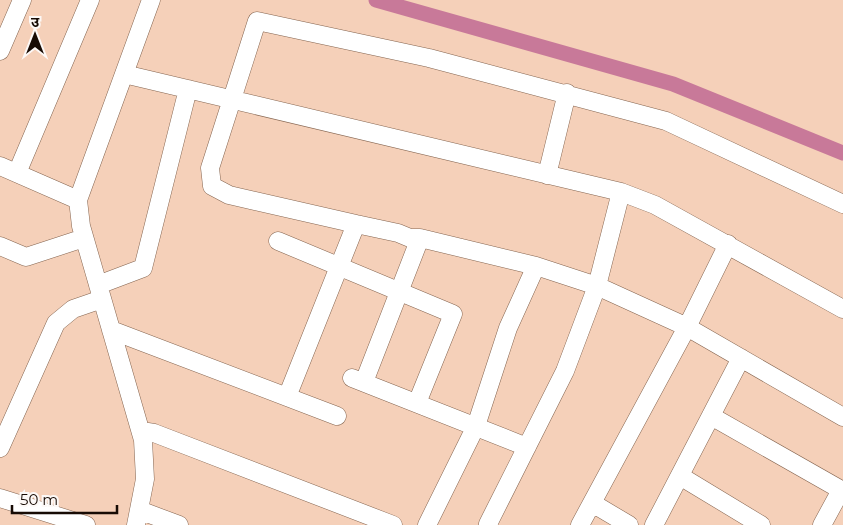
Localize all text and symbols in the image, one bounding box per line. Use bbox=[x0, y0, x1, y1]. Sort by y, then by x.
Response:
north arrow bbox=[10, 10, 60, 60]
text: उ bbox=[31, 13, 40, 31]
scale bar bbox=[12, 482, 118, 514]
text: 50 m bbox=[20, 490, 58, 509]

